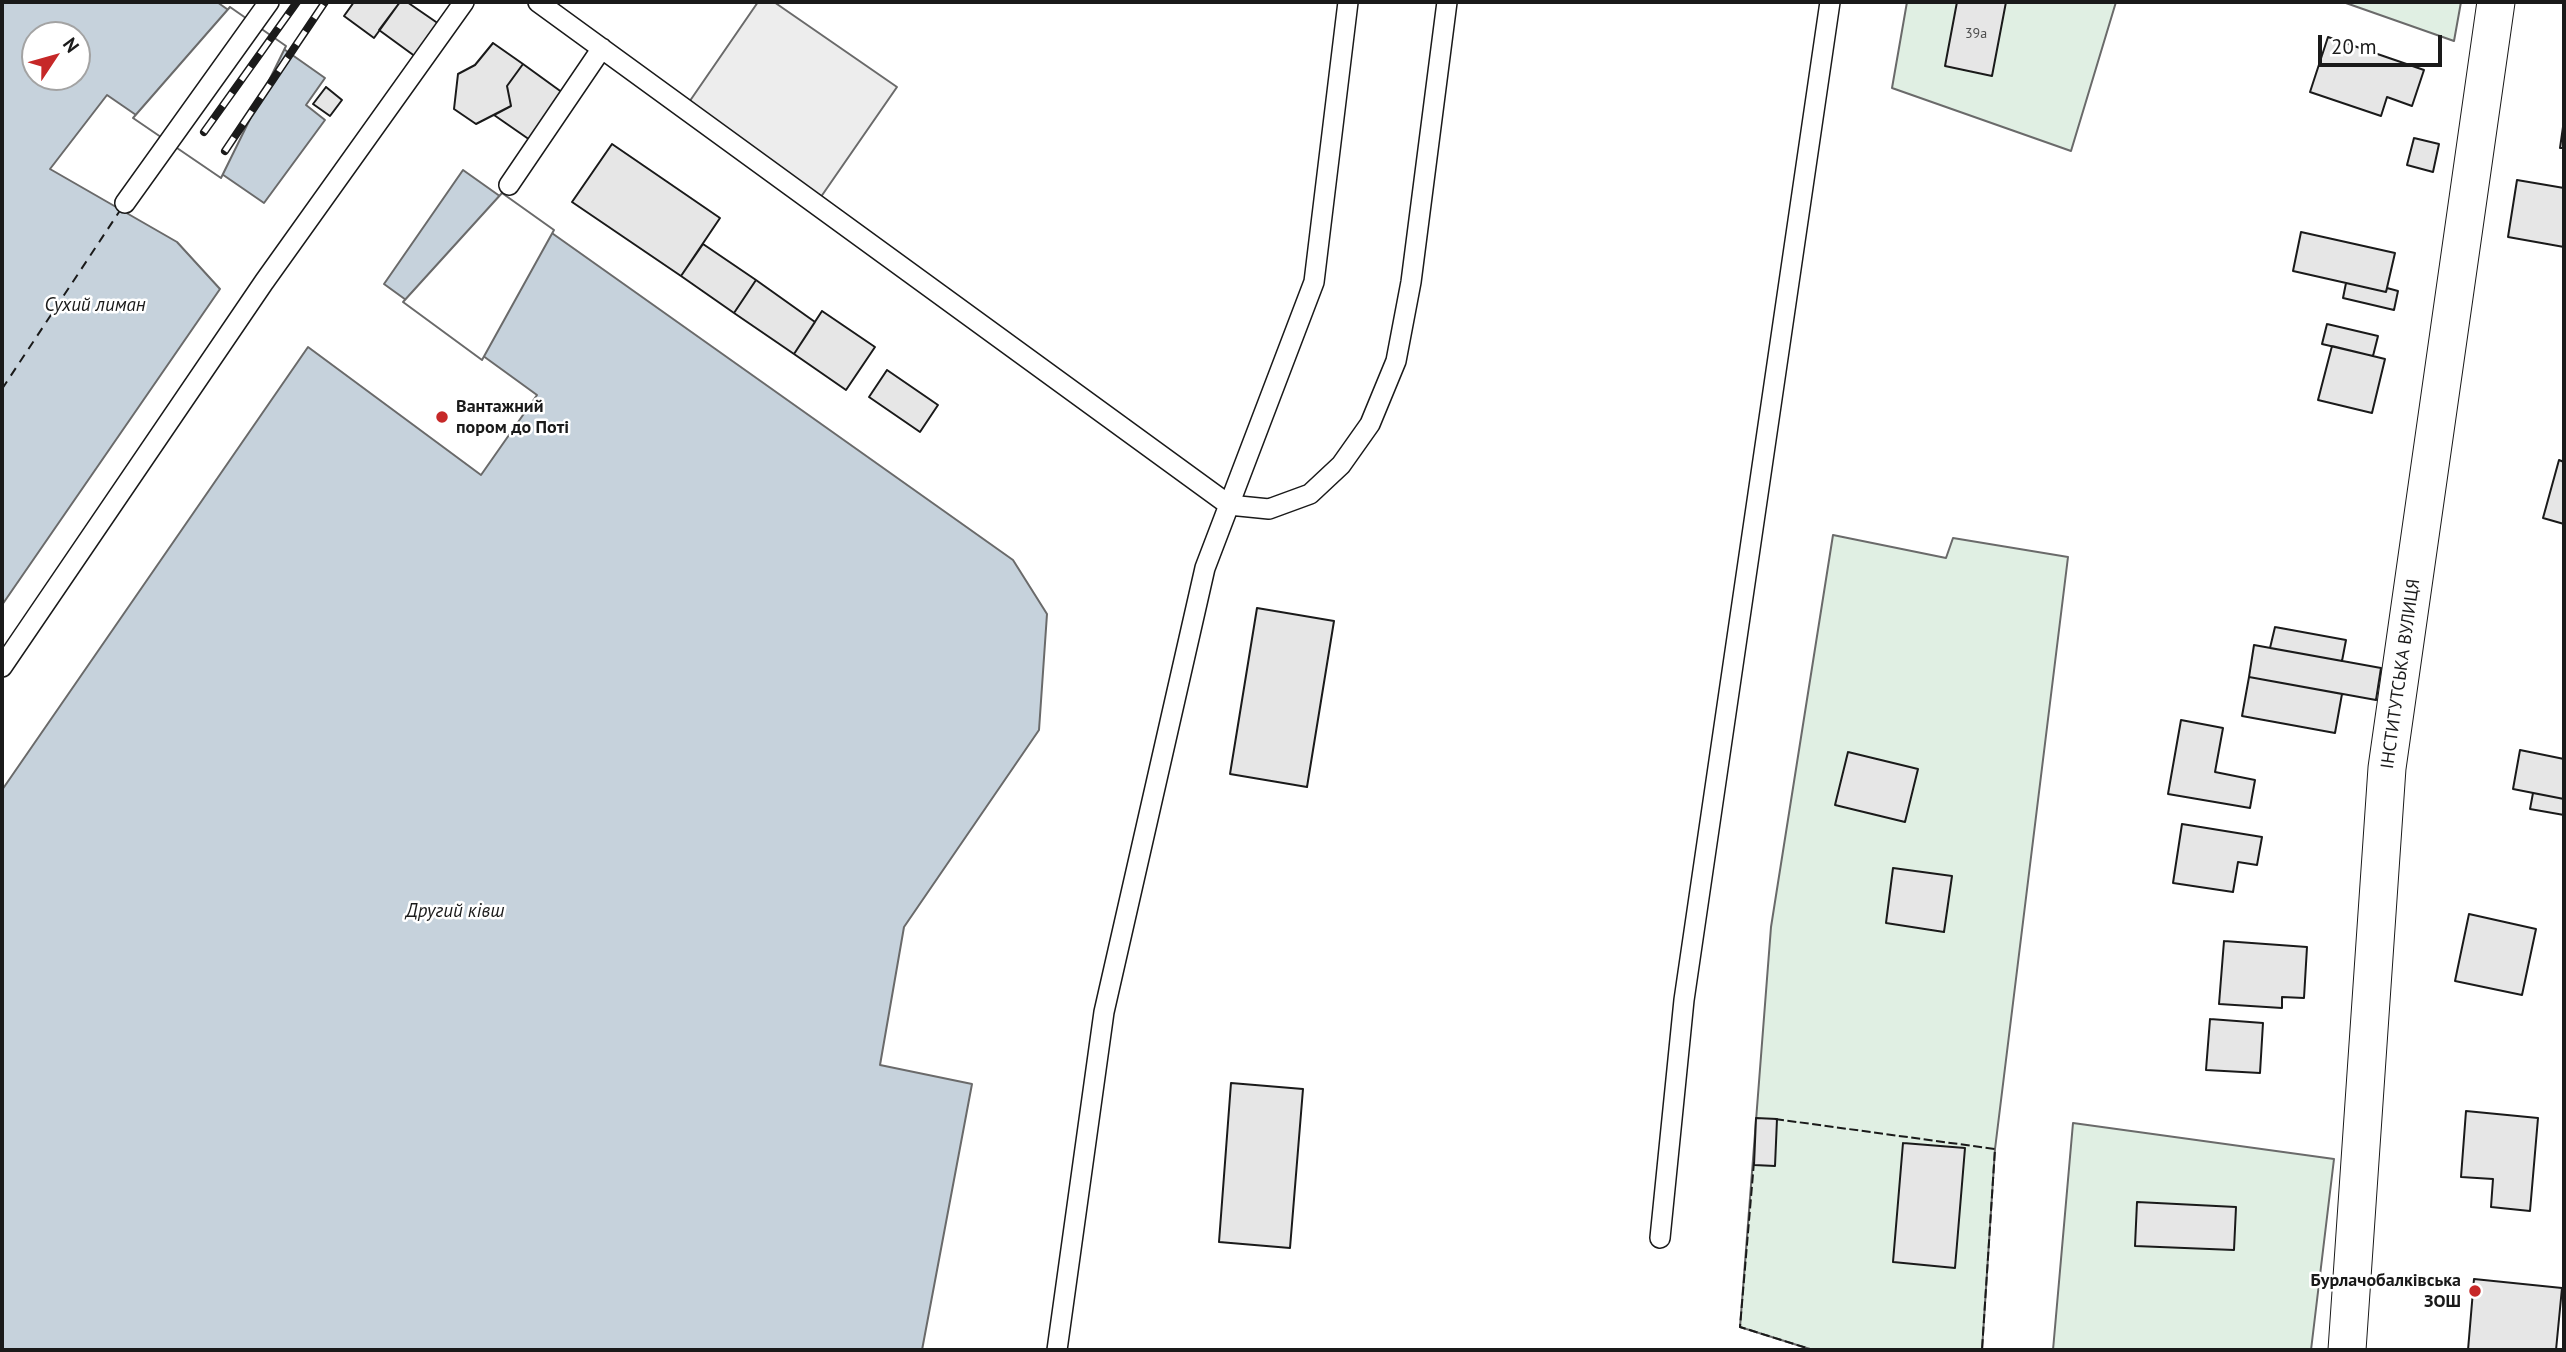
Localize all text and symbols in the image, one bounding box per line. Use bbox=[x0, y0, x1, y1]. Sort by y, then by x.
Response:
north arrow bbox=[21, 21, 91, 91]
scale bar bbox=[2321, 21, 2445, 65]
house number: 39а bbox=[1965, 26, 1987, 42]
text: N bbox=[58, 33, 85, 57]
text: 20 m bbox=[2331, 33, 2377, 60]
water label: Сухий лиман bbox=[44, 295, 146, 317]
place label: Вантажний пором до Поті bbox=[456, 396, 569, 438]
marker: Вантажний пором до Поті bbox=[434, 409, 450, 425]
street label: ІНСТИТУТСЬКА ВУЛИЦЯ bbox=[2377, 578, 2425, 770]
water label: Другий ківш bbox=[406, 901, 504, 923]
place label: Бурлачобалківська ЗОШ bbox=[2311, 1270, 2461, 1312]
marker: Бурлачобалківська ЗОШ bbox=[2467, 1283, 2483, 1299]

